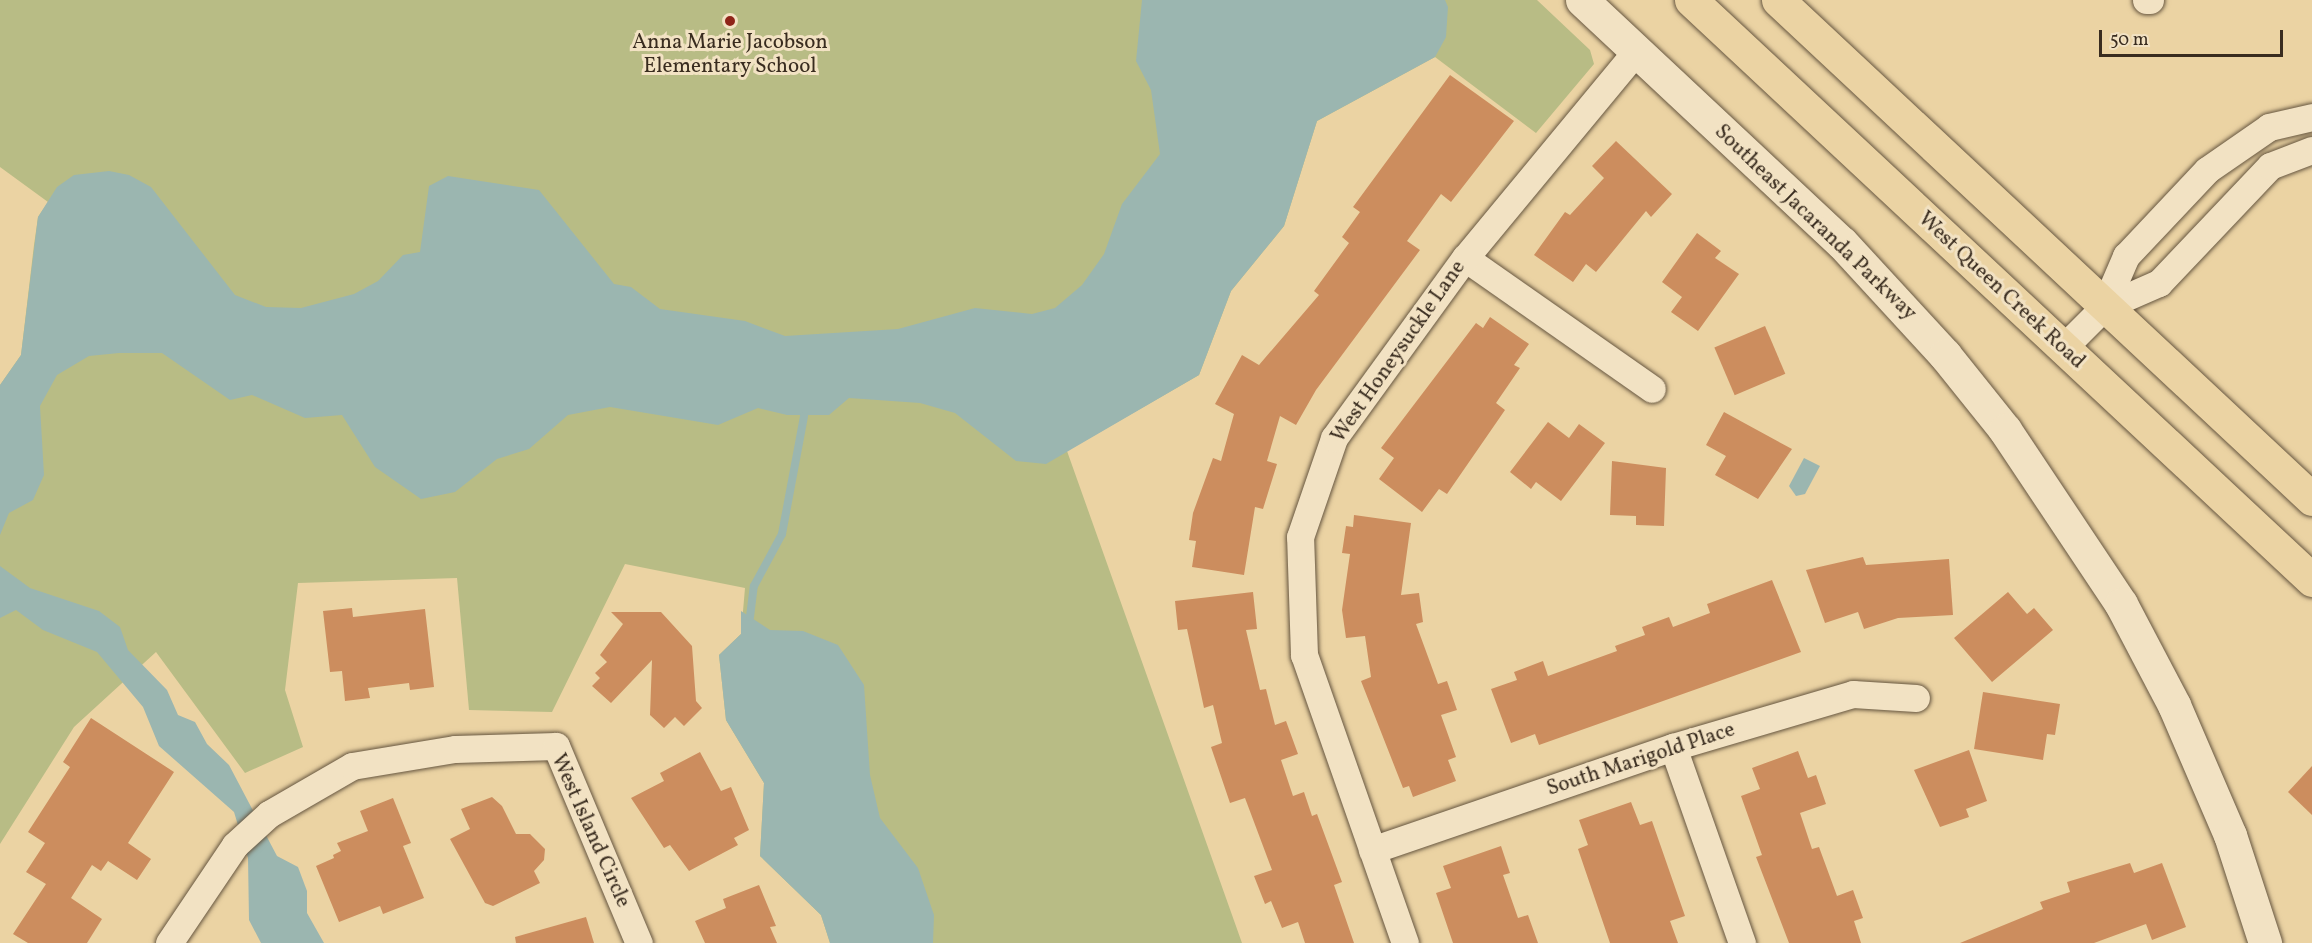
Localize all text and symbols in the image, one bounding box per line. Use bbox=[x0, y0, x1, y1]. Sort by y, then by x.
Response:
marker: Anna Marie Jacobson Elementary School bbox=[723, 14, 737, 28]
scale bar bbox=[2102, 18, 2286, 56]
text: 50 m bbox=[2110, 28, 2149, 53]
place label: Anna Marie Jacobson Elementary School bbox=[632, 30, 828, 80]
street label: Southeast Jacaranda Parkway bbox=[1709, 120, 1921, 326]
street label: West Queen Creek Road bbox=[1912, 207, 2090, 375]
street label: West Honeysuckle Lane bbox=[1327, 256, 1471, 448]
street label: South Marigold Place bbox=[1544, 718, 1738, 802]
street label: West Island Circle bbox=[545, 750, 635, 912]

